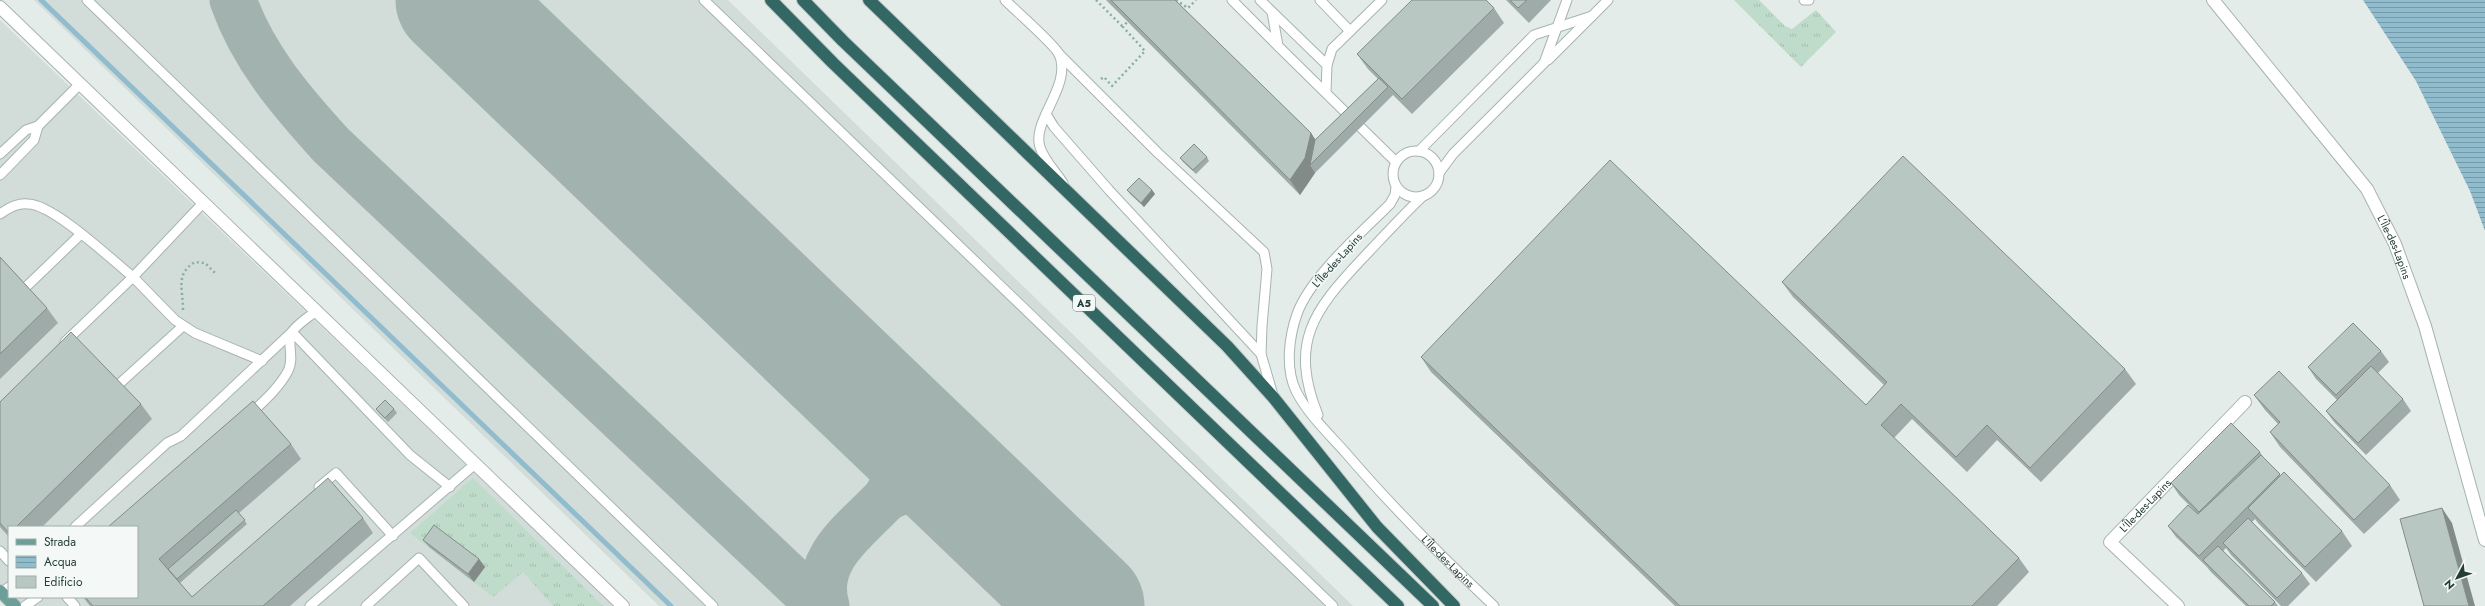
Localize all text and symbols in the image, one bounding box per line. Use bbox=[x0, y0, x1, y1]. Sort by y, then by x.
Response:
street label: L'Île-des-Lapins bbox=[2373, 212, 2415, 282]
street label: L'Île-des-Lapins bbox=[1308, 229, 1366, 291]
road number: A5 bbox=[1073, 295, 1095, 311]
street label: L'Île-des-Lapins bbox=[2116, 475, 2175, 536]
legend bbox=[8, 526, 138, 598]
street label: L'Île-des-Lapins bbox=[1418, 532, 1478, 592]
text: Strada bbox=[44, 533, 76, 551]
text: Acqua bbox=[44, 553, 77, 571]
north arrow bbox=[2437, 558, 2477, 598]
text: Edificio bbox=[44, 573, 83, 591]
text: N bbox=[2441, 576, 2458, 593]

